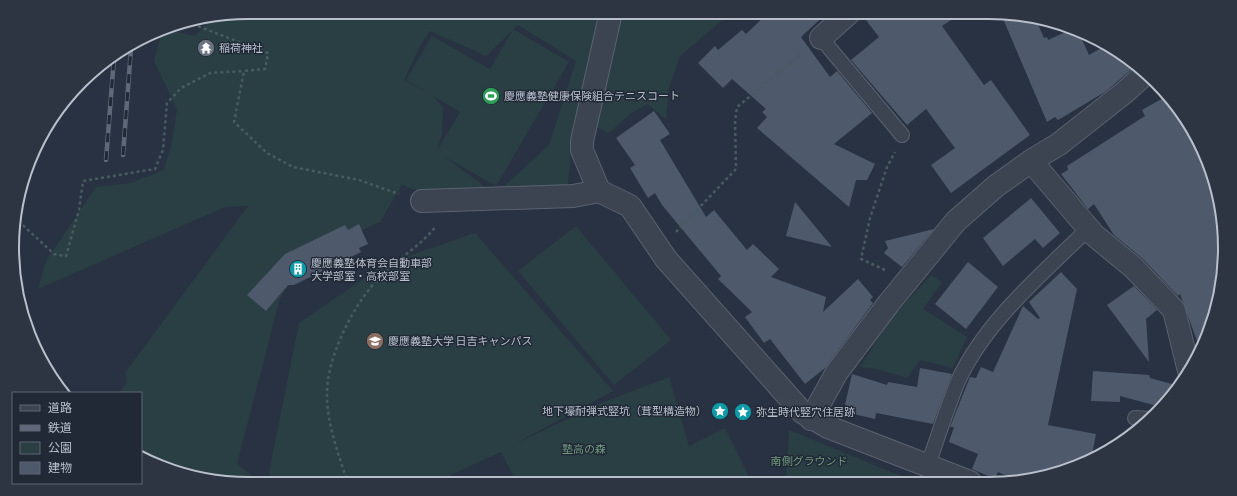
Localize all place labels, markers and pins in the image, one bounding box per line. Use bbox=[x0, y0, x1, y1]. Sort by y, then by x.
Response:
temple icon: 稲荷神社 bbox=[196, 38, 216, 58]
place label: 稲荷神社 bbox=[219, 42, 263, 54]
sports icon: 慶應義塾健康保険組合テニスコート bbox=[481, 86, 501, 106]
place label: 慶應義塾健康保険組合テニスコート bbox=[504, 90, 680, 102]
place label: 慶應義塾体育会自動車部 大学部室・高校部室 bbox=[311, 257, 432, 282]
building icon: 慶應義塾体育会自動車部 大学部室・高校部室 bbox=[288, 259, 308, 279]
school or university icon: 慶應義塾大学 日吉キャンパス bbox=[365, 331, 385, 351]
place label: 慶應義塾大学 日吉キャンパス bbox=[388, 335, 533, 347]
place icon: 地下壕耐弾式竪坑（茸型構造物） bbox=[710, 401, 730, 421]
place icon: 弥生時代竪穴住居跡 bbox=[733, 402, 753, 422]
place label: 地下壕耐弾式竪坑（茸型構造物） bbox=[542, 405, 707, 417]
place label: 弥生時代竪穴住居跡 bbox=[756, 406, 855, 418]

